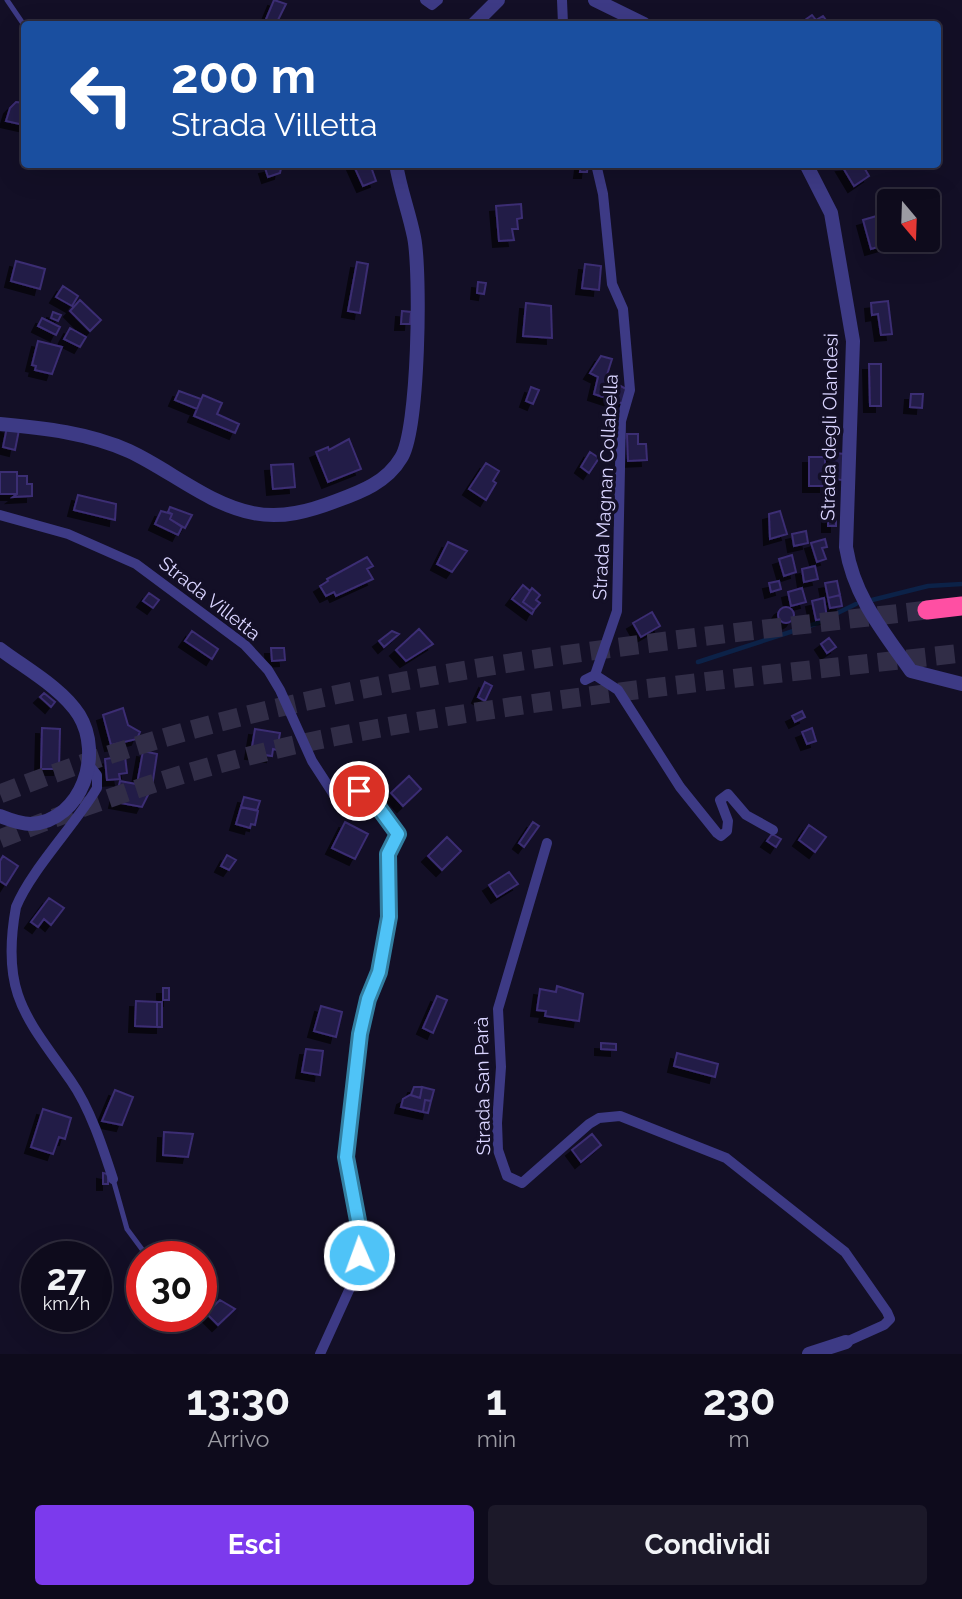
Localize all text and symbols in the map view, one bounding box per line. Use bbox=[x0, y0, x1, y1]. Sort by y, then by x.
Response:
text: 200 m bbox=[171, 47, 316, 104]
icon: left bbox=[56, 49, 147, 140]
text: Strada Villetta bbox=[171, 106, 378, 143]
north arrow bbox=[877, 189, 940, 252]
map controls bbox=[877, 189, 940, 252]
street label: Strada degli Olandesi bbox=[816, 333, 842, 521]
street label: Strada Magnan Collabella bbox=[588, 373, 622, 601]
street label: Strada Villetta bbox=[155, 552, 265, 644]
pin bbox=[329, 761, 389, 821]
icon: arrive bbox=[340, 772, 378, 810]
street label: Strada San Parà bbox=[470, 1017, 494, 1155]
position arrow bbox=[322, 1218, 396, 1292]
speed limit sign: 30 bbox=[126, 1241, 217, 1332]
text: 27 bbox=[47, 1257, 86, 1298]
text: km/h bbox=[43, 1293, 90, 1314]
text: 13:30 bbox=[186, 1376, 290, 1425]
text: 1 bbox=[486, 1376, 507, 1425]
text: 230 bbox=[703, 1376, 776, 1425]
text: Arrivo bbox=[207, 1425, 269, 1452]
text: min bbox=[477, 1425, 516, 1452]
text: m bbox=[729, 1425, 750, 1452]
button: Esci bbox=[35, 1505, 474, 1585]
button: Condividi bbox=[488, 1505, 927, 1585]

